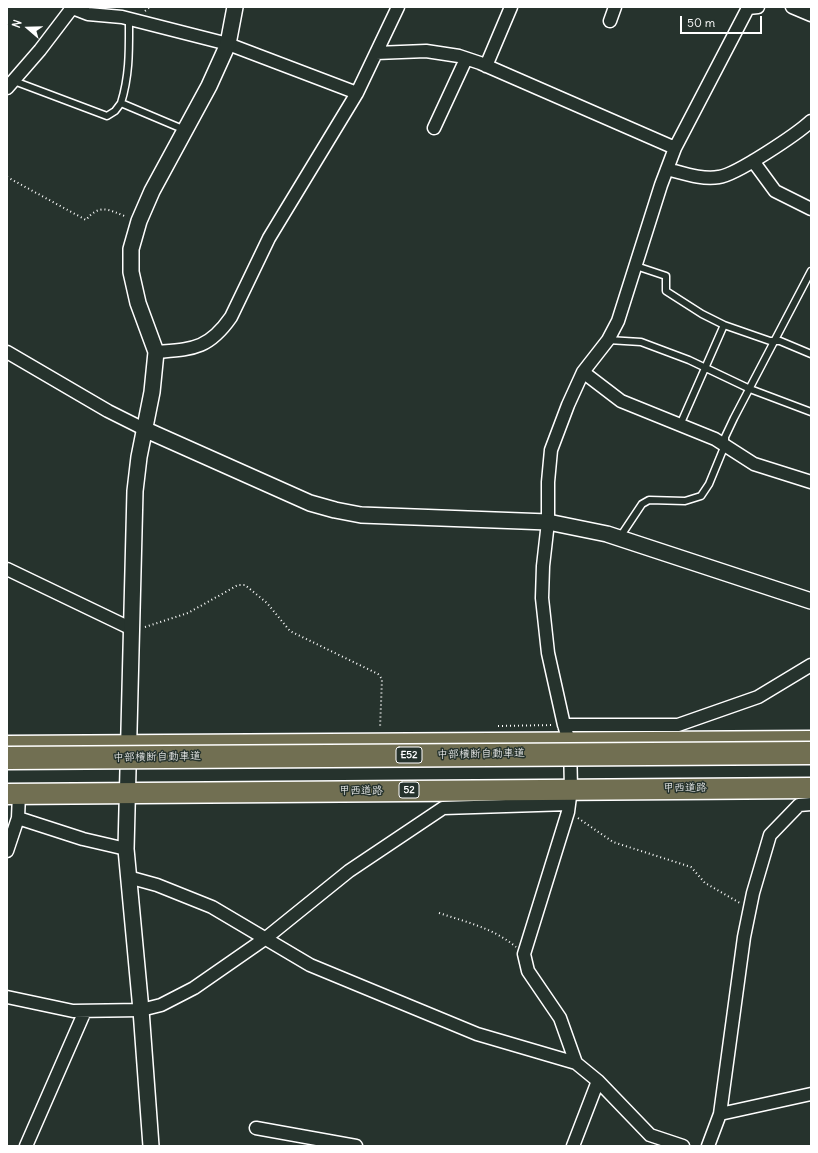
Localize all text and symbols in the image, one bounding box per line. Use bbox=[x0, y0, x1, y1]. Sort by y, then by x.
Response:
north arrow bbox=[8, 8, 48, 48]
scale bar bbox=[682, 8, 764, 34]
text: 50 m bbox=[687, 15, 715, 30]
text: N bbox=[9, 18, 25, 30]
road number: E52 bbox=[396, 747, 422, 763]
street label: 中部横断自動車道 bbox=[437, 747, 525, 761]
street label: 中部横断自動車道 bbox=[113, 750, 201, 764]
street label: 甲西道路 bbox=[663, 781, 707, 795]
road number: 52 bbox=[399, 782, 419, 798]
street label: 甲西道路 bbox=[339, 784, 383, 798]

